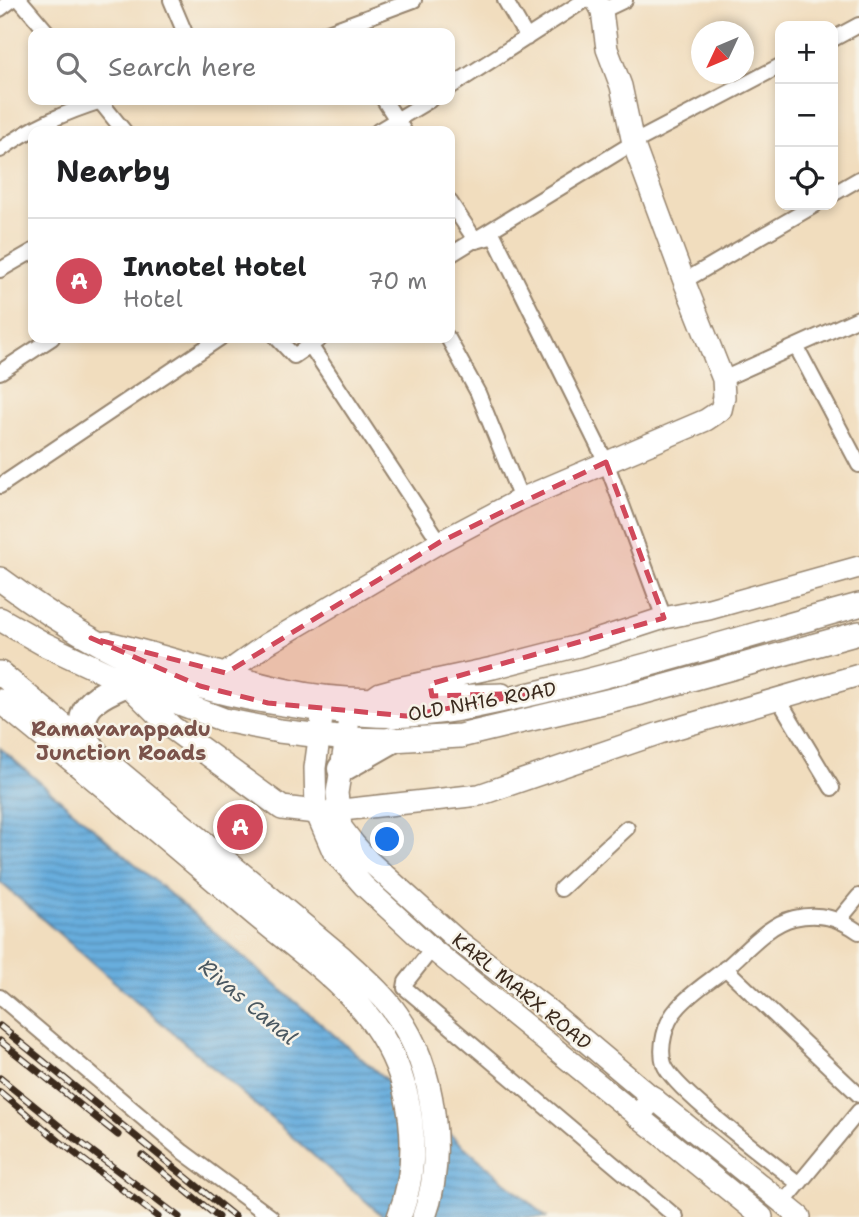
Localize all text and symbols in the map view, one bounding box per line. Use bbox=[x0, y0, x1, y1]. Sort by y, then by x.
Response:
north arrow bbox=[691, 21, 754, 84]
map controls bbox=[775, 21, 838, 210]
button: + bbox=[775, 21, 838, 84]
search box bbox=[28, 28, 455, 105]
icon: search bbox=[52, 48, 90, 86]
text: Search here bbox=[108, 49, 257, 84]
button: − bbox=[775, 84, 838, 147]
button: locate bbox=[775, 147, 838, 210]
text: Nearby bbox=[56, 151, 171, 192]
text: Innotel Hotel bbox=[123, 249, 306, 284]
text: A bbox=[70, 266, 88, 296]
text: 70 m bbox=[368, 266, 427, 296]
text: Hotel bbox=[123, 284, 183, 314]
street label: OLD NH16 ROAD bbox=[406, 676, 558, 727]
district label: Ramavarappadu Junction Roads bbox=[31, 715, 211, 767]
pin: A bbox=[217, 801, 263, 853]
your location bbox=[370, 822, 404, 856]
street label: KARL MARX ROAD bbox=[447, 927, 597, 1055]
water label: Rivas Canal bbox=[193, 953, 303, 1051]

